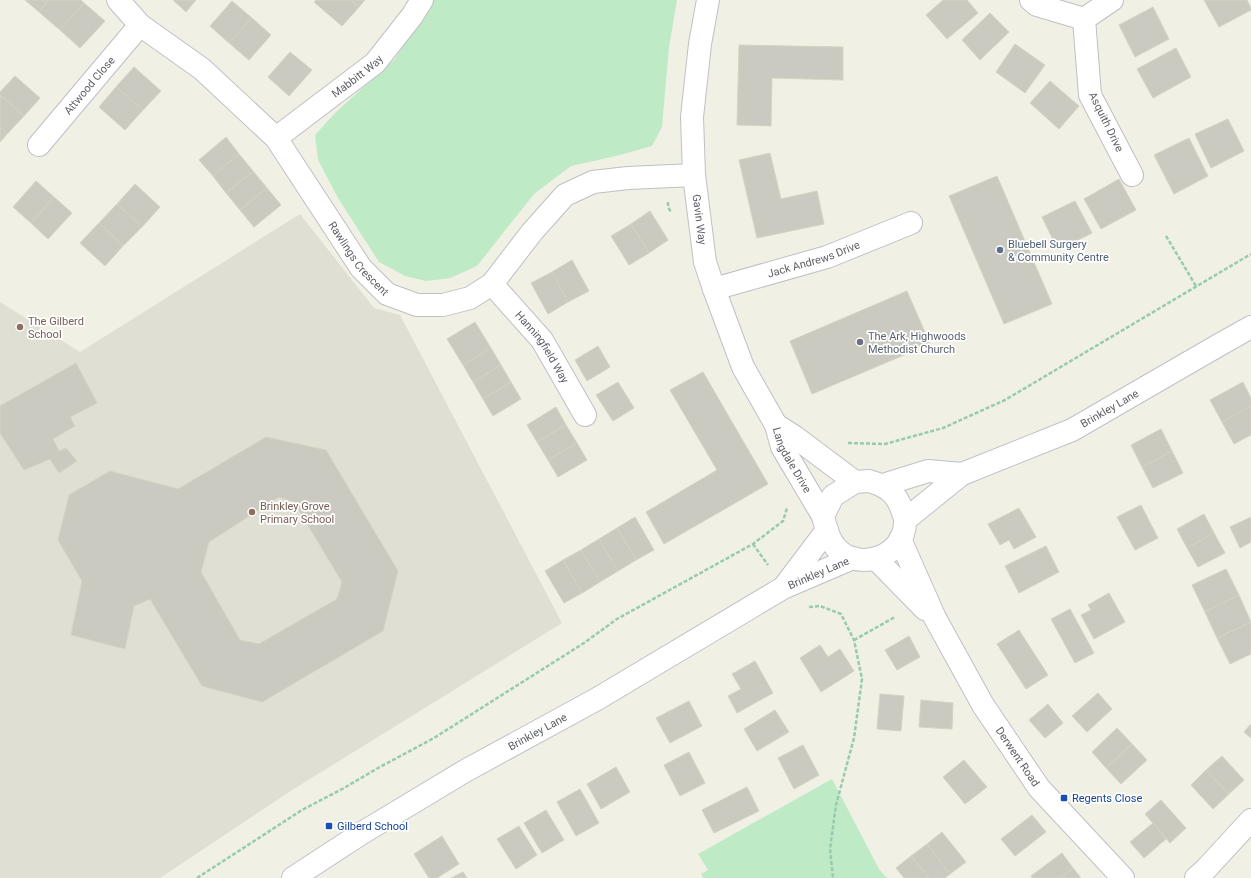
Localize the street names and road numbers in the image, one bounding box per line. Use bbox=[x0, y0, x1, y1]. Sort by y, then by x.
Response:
street label: Mabbitt Way bbox=[329, 52, 386, 100]
street label: Attwood Close bbox=[61, 54, 117, 117]
street label: Asquith Drive bbox=[1086, 90, 1126, 154]
street label: Gavin Way bbox=[690, 193, 709, 246]
street label: Rawlings Crescent bbox=[326, 219, 392, 299]
street label: Jack Andrews Drive bbox=[766, 238, 862, 280]
street label: Hanningfield Way bbox=[513, 308, 572, 386]
street label: Brinkley Lane bbox=[1078, 386, 1141, 430]
street label: Langdale Drive bbox=[770, 426, 814, 495]
street label: Brinkley Lane bbox=[786, 554, 851, 592]
street label: Brinkley Lane bbox=[506, 710, 569, 753]
street label: Derwent Road bbox=[993, 724, 1042, 789]

